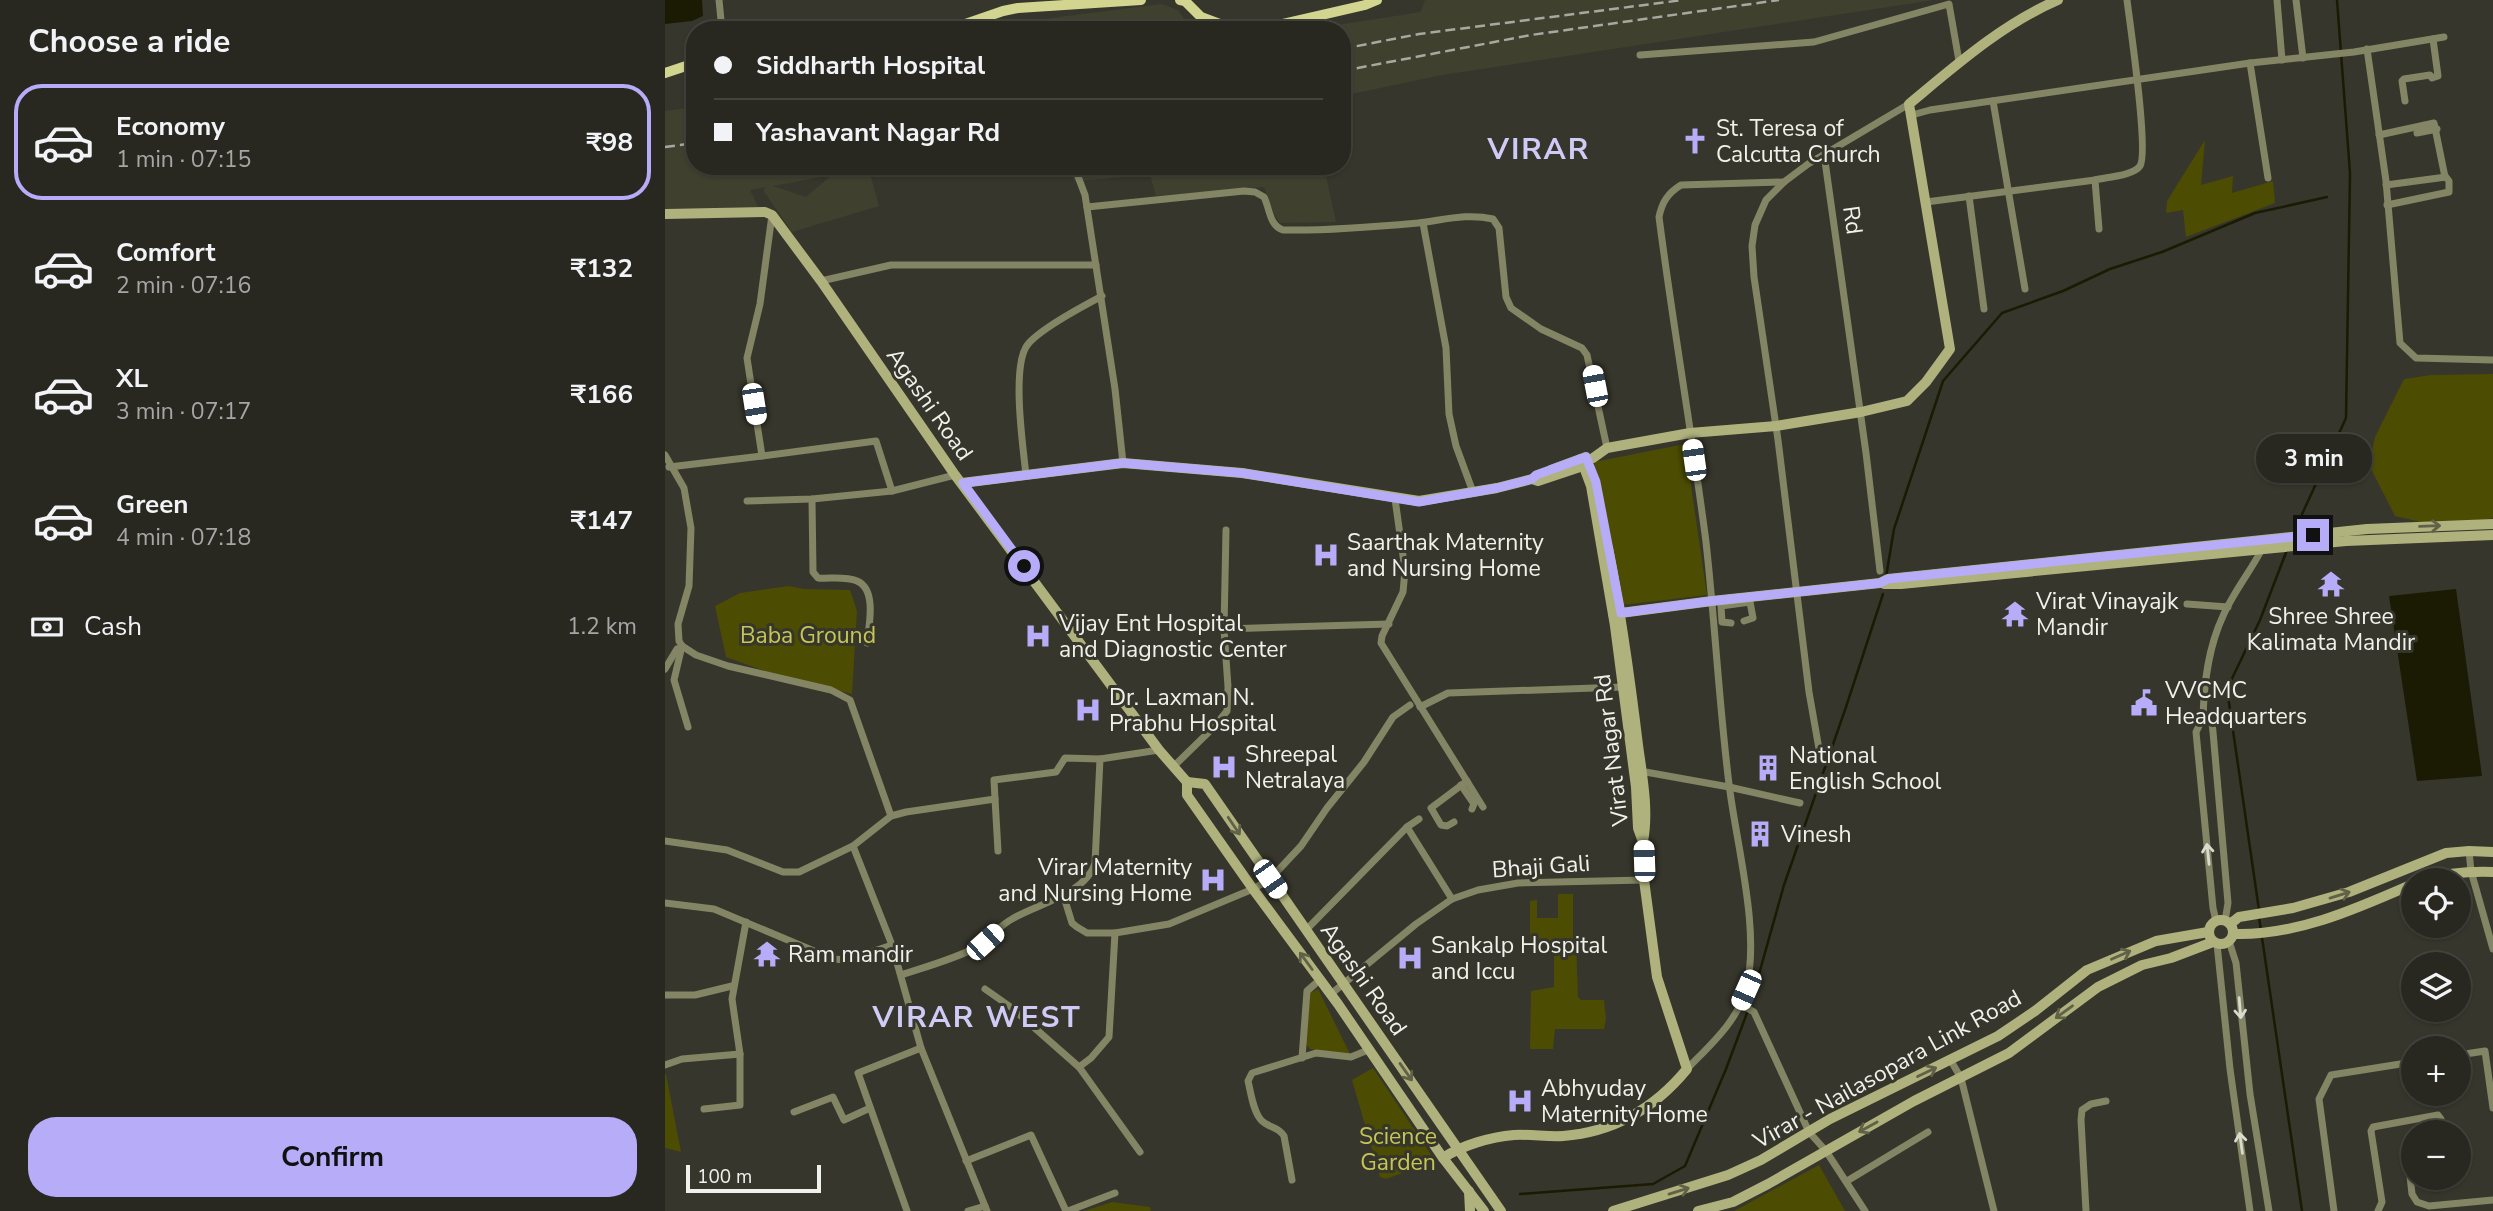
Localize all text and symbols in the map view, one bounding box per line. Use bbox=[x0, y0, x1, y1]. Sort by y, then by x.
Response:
text: Choose a ride bbox=[28, 20, 230, 63]
text: Siddharth Hospital bbox=[756, 48, 985, 83]
text: Economy bbox=[116, 109, 225, 144]
icon: car bbox=[32, 111, 95, 174]
place label: St. Teresa of Calcutta Church bbox=[1716, 113, 1881, 170]
text: Yashavant Nagar Rd bbox=[756, 115, 1000, 150]
text: ₹98 bbox=[586, 125, 633, 160]
church icon: St. Teresa of Calcutta Church bbox=[1680, 126, 1710, 156]
district label: VIRAR bbox=[1487, 129, 1590, 170]
text: 1 min · 07:15 bbox=[116, 144, 251, 175]
street label: Rd bbox=[1835, 204, 1870, 236]
text: Comfort bbox=[116, 235, 216, 270]
icon: car bbox=[32, 237, 95, 300]
text: ₹132 bbox=[571, 251, 633, 286]
text: 2 min · 07:16 bbox=[116, 270, 251, 301]
street label: Agashi Road bbox=[879, 342, 980, 467]
text: XL bbox=[116, 361, 148, 396]
icon: car bbox=[32, 363, 95, 426]
car bbox=[1581, 363, 1610, 409]
text: ₹166 bbox=[571, 377, 633, 412]
car bbox=[741, 382, 768, 426]
text: 3 min · 07:17 bbox=[116, 396, 251, 427]
callout: 3 min bbox=[2255, 434, 2371, 482]
car bbox=[1681, 438, 1708, 482]
text: 3 min bbox=[2284, 443, 2344, 474]
text: Green bbox=[116, 487, 189, 522]
icon: car bbox=[32, 489, 95, 552]
text: ₹147 bbox=[571, 503, 633, 538]
route end bbox=[2297, 519, 2329, 551]
one-way arrow bbox=[2418, 520, 2441, 533]
text: 4 min · 07:18 bbox=[116, 522, 251, 553]
place label: Saarthak Maternity and Nursing Home bbox=[1347, 527, 1544, 584]
hospital icon: Saarthak Maternity and Nursing Home bbox=[1311, 540, 1341, 570]
route start bbox=[1008, 550, 1040, 582]
temple icon: Shree Shree Kalimata Mandir bbox=[2316, 569, 2346, 599]
place label: Virat Vinayajk Mandir bbox=[2035, 586, 2179, 643]
temple icon: Virat Vinayajk Mandir bbox=[2000, 599, 2030, 629]
place label: Shree Shree Kalimata Mandir bbox=[2247, 601, 2416, 658]
icon: cash bbox=[28, 608, 66, 646]
place label: Vijay Ent Hospital and Diagnostic Center bbox=[1058, 608, 1288, 665]
text: Cash bbox=[84, 609, 142, 644]
text: 1.2 km bbox=[567, 611, 637, 642]
park label: Baba Ground bbox=[740, 620, 876, 651]
hospital icon: Vijay Ent Hospital and Diagnostic Center bbox=[1023, 621, 1053, 651]
street label: Virat Nagar Rd bbox=[1587, 672, 1636, 829]
place label: VVCMC Headquarters bbox=[2164, 675, 2307, 732]
place label: Dr. Laxman N. Prabhu Hospital bbox=[1109, 682, 1276, 739]
public building icon: VVCMC Headquarters bbox=[2129, 688, 2159, 718]
hospital icon: Dr. Laxman N. Prabhu Hospital bbox=[1073, 695, 1103, 725]
place label: Shreepal Netralaya bbox=[1245, 739, 1345, 796]
place label: National English School bbox=[1789, 740, 1942, 797]
hospital icon: Shreepal Netralaya bbox=[1209, 752, 1239, 782]
building icon: National English School bbox=[1753, 753, 1783, 783]
one-way arrow bbox=[1227, 815, 1241, 835]
building icon: Vinesh bbox=[1745, 819, 1775, 849]
place label: Vinesh bbox=[1780, 819, 1852, 850]
car bbox=[1633, 840, 1656, 882]
one-way arrow bbox=[2201, 843, 2214, 866]
street label: Bhaji Gali bbox=[1491, 848, 1591, 885]
place label: Virar Maternity and Nursing Home bbox=[998, 852, 1192, 909]
car bbox=[1250, 856, 1291, 902]
hospital icon: Virar Maternity and Nursing Home bbox=[1198, 865, 1228, 895]
map controls bbox=[2401, 868, 2471, 1190]
button: locate bbox=[2401, 868, 2471, 938]
one-way arrow bbox=[2329, 887, 2351, 900]
street label: Agashi Road bbox=[1313, 917, 1414, 1042]
car bbox=[963, 920, 1008, 964]
place label: Sankalp Hospital and Iccu bbox=[1431, 930, 1607, 987]
temple icon: Ram mandir bbox=[752, 939, 782, 969]
place label: Ram mandir bbox=[788, 939, 914, 970]
hospital icon: Sankalp Hospital and Iccu bbox=[1395, 943, 1425, 973]
one-way arrow bbox=[2110, 948, 2131, 961]
one-way arrow bbox=[1299, 952, 1313, 971]
button: layers bbox=[2401, 952, 2471, 1022]
car bbox=[1728, 967, 1765, 1013]
street label: Virar - Nailasopara Link Road bbox=[1747, 983, 2027, 1157]
one-way arrow bbox=[2234, 996, 2247, 1019]
district label: VIRAR WEST bbox=[871, 997, 1082, 1038]
one-way arrow bbox=[2055, 1005, 2074, 1019]
button: + bbox=[2401, 1036, 2471, 1106]
one-way arrow bbox=[1399, 1062, 1413, 1081]
one-way arrow bbox=[1916, 1065, 1937, 1079]
place label: Abhyuday Maternity Home bbox=[1541, 1073, 1708, 1130]
hospital icon: Abhyuday Maternity Home bbox=[1505, 1086, 1535, 1116]
button: Confirm bbox=[28, 1117, 637, 1197]
button: − bbox=[2401, 1120, 2471, 1190]
park label: Science Garden bbox=[1359, 1121, 1437, 1178]
one-way arrow bbox=[1858, 1121, 1879, 1134]
one-way arrow bbox=[2234, 1133, 2247, 1155]
scale bar bbox=[686, 1162, 821, 1194]
text: 100 m bbox=[697, 1164, 752, 1190]
one-way arrow bbox=[1667, 1183, 1689, 1196]

